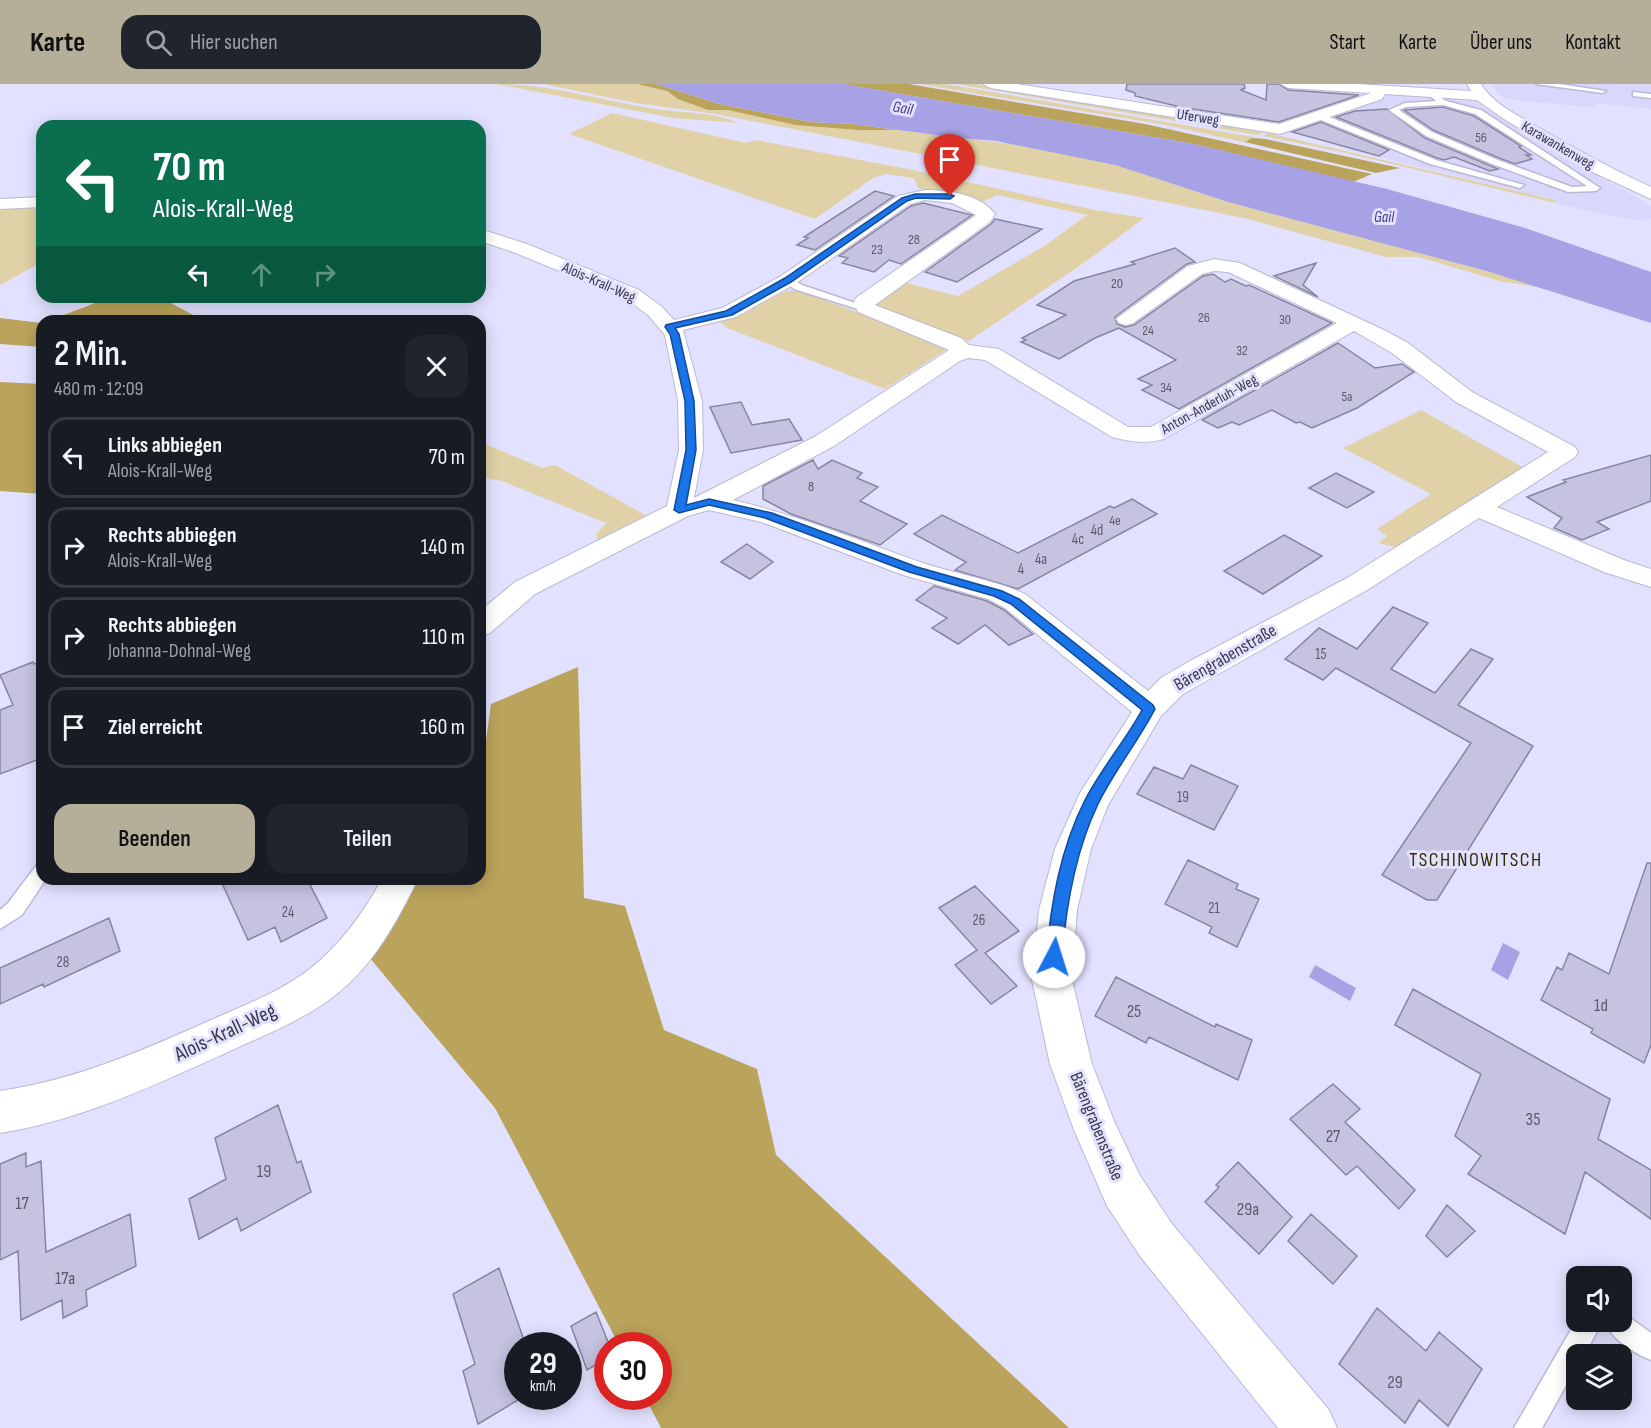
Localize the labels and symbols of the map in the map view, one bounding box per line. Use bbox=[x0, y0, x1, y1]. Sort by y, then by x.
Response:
water label: Gail bbox=[891, 97, 915, 120]
street label: Uferweg bbox=[1176, 105, 1220, 130]
street label: Karawankenweg bbox=[1518, 117, 1598, 174]
house number: 56 bbox=[1475, 129, 1487, 146]
pin bbox=[924, 134, 975, 196]
water label: Gail bbox=[1374, 208, 1395, 227]
house number: 28 bbox=[908, 231, 920, 248]
house number: 23 bbox=[871, 241, 883, 258]
street label: Alois-Krall-Weg bbox=[558, 257, 638, 307]
house number: 20 bbox=[1111, 275, 1123, 292]
house number: 26 bbox=[1198, 309, 1210, 326]
house number: 30 bbox=[1279, 311, 1291, 328]
house number: 24 bbox=[1142, 322, 1154, 339]
house number: 32 bbox=[1236, 342, 1248, 359]
street label: Anton-Anderluh-Weg bbox=[1157, 370, 1261, 439]
house number: 34 bbox=[1160, 379, 1172, 396]
house number: 5a bbox=[1341, 388, 1353, 405]
house number: 8 bbox=[808, 478, 814, 495]
house number: 4e bbox=[1109, 512, 1121, 529]
house number: 4d bbox=[1091, 521, 1103, 540]
house number: 4c bbox=[1072, 530, 1084, 549]
house number: 4a bbox=[1035, 550, 1047, 569]
house number: 4 bbox=[1018, 560, 1024, 579]
street label: Bärengrabenstraße bbox=[1170, 620, 1280, 695]
house number: 15 bbox=[1315, 645, 1327, 664]
house number: 19 bbox=[1177, 788, 1189, 807]
district label: TSCHINOWITSCH bbox=[1409, 848, 1543, 872]
house number: 21 bbox=[1208, 899, 1220, 918]
house number: 24 bbox=[282, 903, 294, 922]
house number: 26 bbox=[973, 911, 985, 930]
position arrow bbox=[1022, 925, 1086, 989]
house number: 28 bbox=[57, 953, 69, 972]
house number: 1d bbox=[1594, 995, 1608, 1016]
street label: Alois-Krall-Weg bbox=[169, 998, 280, 1067]
house number: 25 bbox=[1127, 1001, 1141, 1022]
street label: Bärengrabenstraße bbox=[1065, 1069, 1128, 1183]
house number: 35 bbox=[1526, 1109, 1540, 1130]
house number: 27 bbox=[1326, 1126, 1341, 1147]
house number: 19 bbox=[257, 1161, 271, 1182]
house number: 17 bbox=[15, 1193, 30, 1214]
house number: 29a bbox=[1237, 1199, 1259, 1220]
house number: 17a bbox=[55, 1268, 75, 1289]
speed limit sign: 30 bbox=[594, 1332, 672, 1410]
house number: 29 bbox=[1387, 1372, 1403, 1393]

